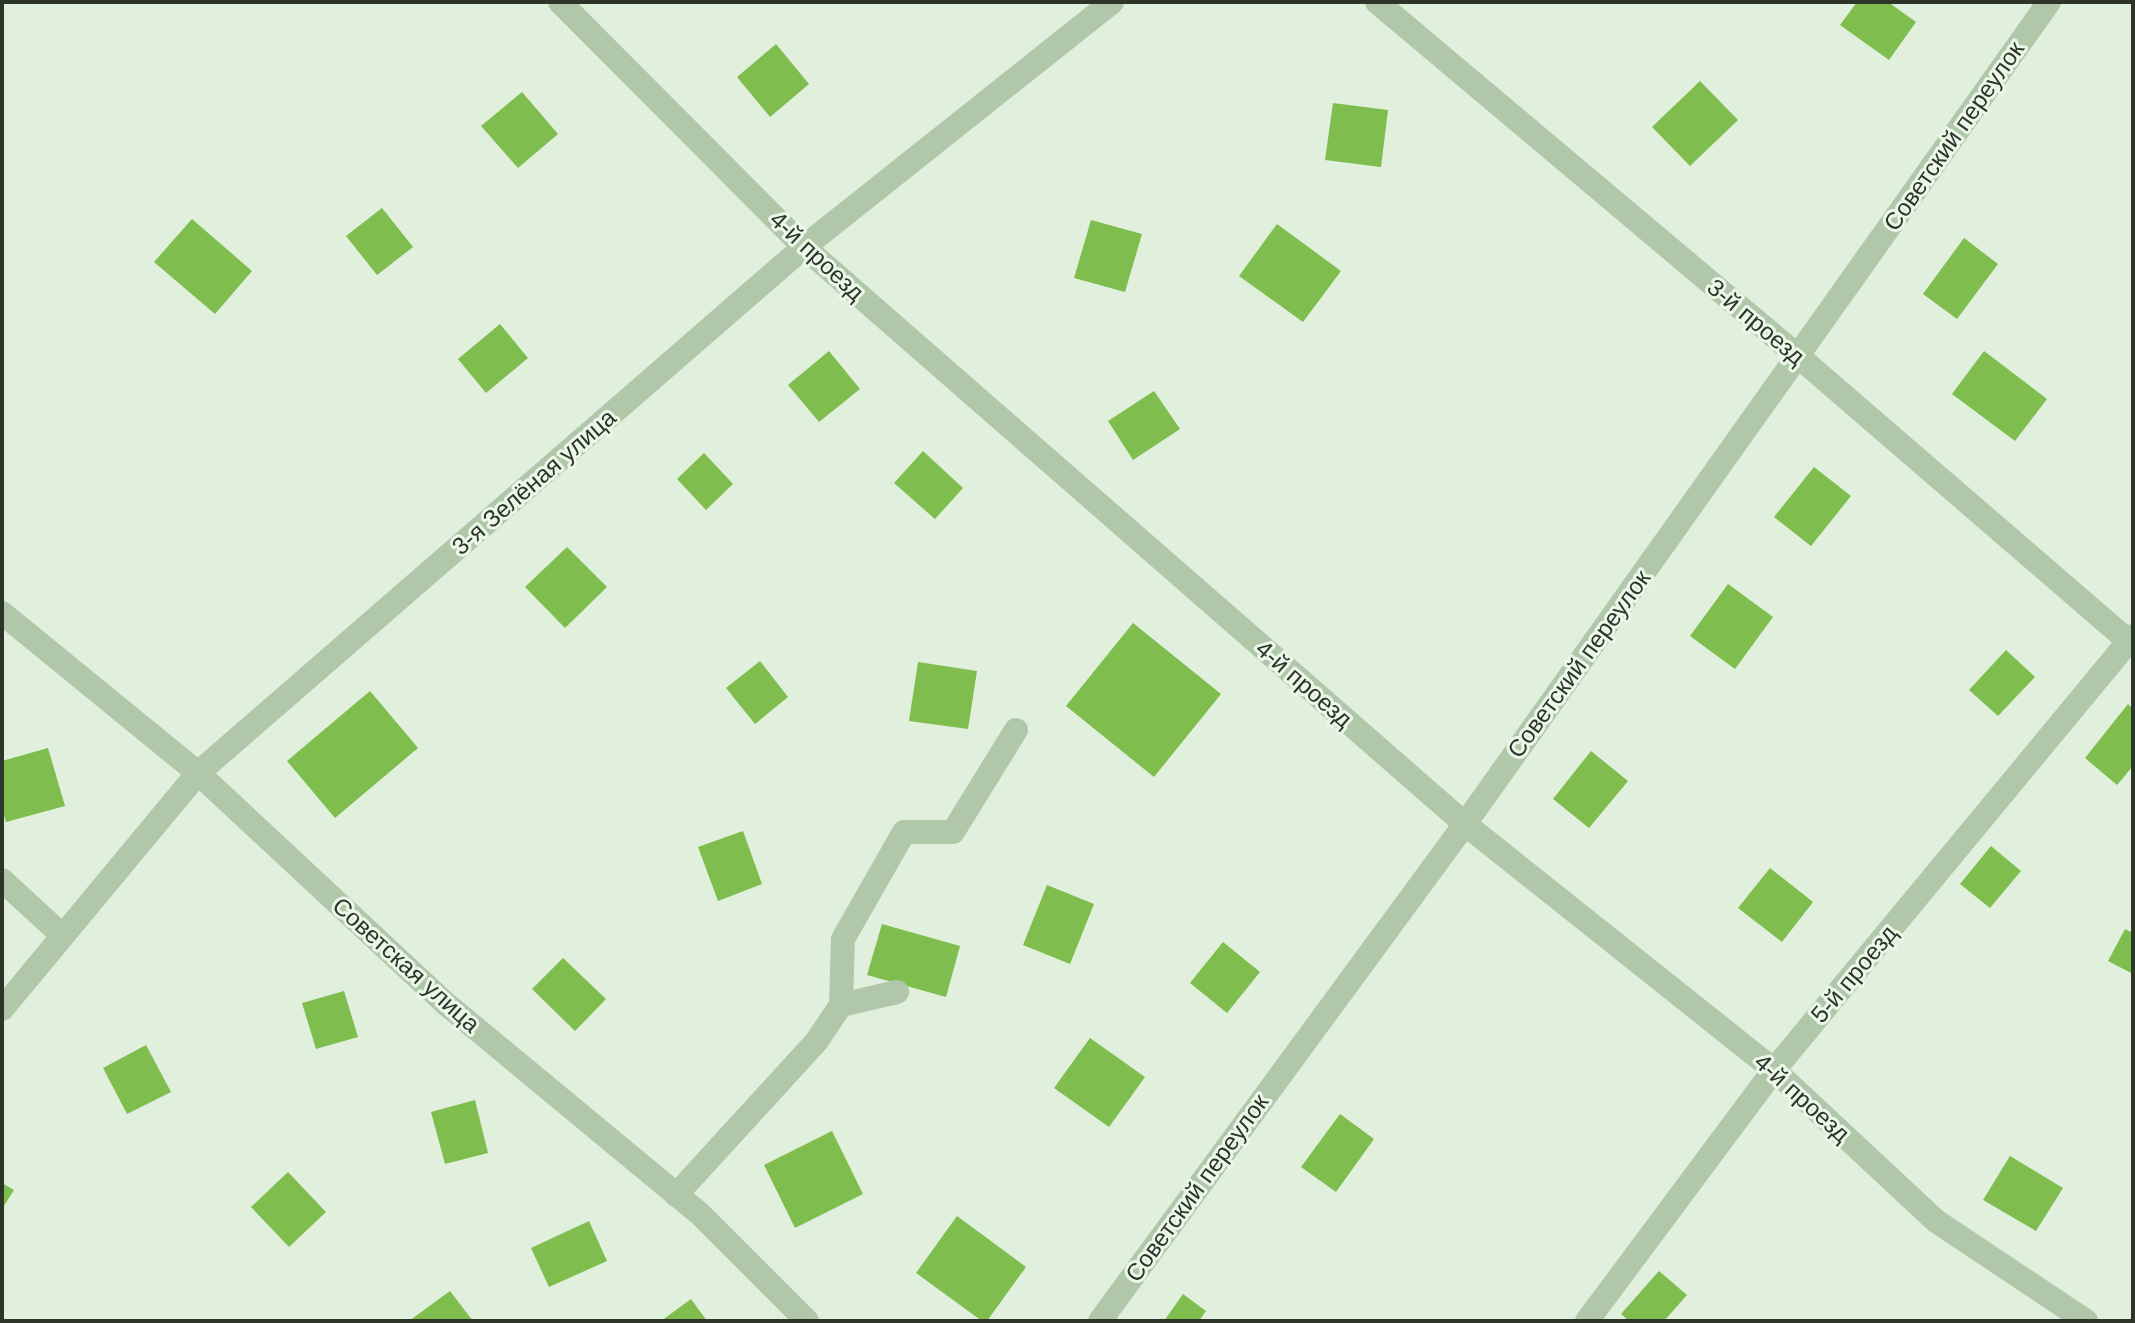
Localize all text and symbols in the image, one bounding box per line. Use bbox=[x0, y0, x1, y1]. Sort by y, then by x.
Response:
street label: Советский переулок bbox=[1878, 35, 2029, 236]
street label: 4-й проезд bbox=[765, 205, 870, 306]
street label: 3-й проезд bbox=[1702, 273, 1810, 370]
street label: 3-я Зелёная улица bbox=[446, 403, 621, 560]
street label: Советский переулок bbox=[1502, 564, 1656, 763]
street label: 4-й проезд bbox=[1251, 635, 1358, 733]
street label: Советская улица bbox=[327, 892, 486, 1038]
street label: 5-й проезд bbox=[1805, 920, 1902, 1028]
street label: 4-й проезд bbox=[1749, 1048, 1855, 1147]
street label: Советский переулок bbox=[1120, 1088, 1274, 1287]

